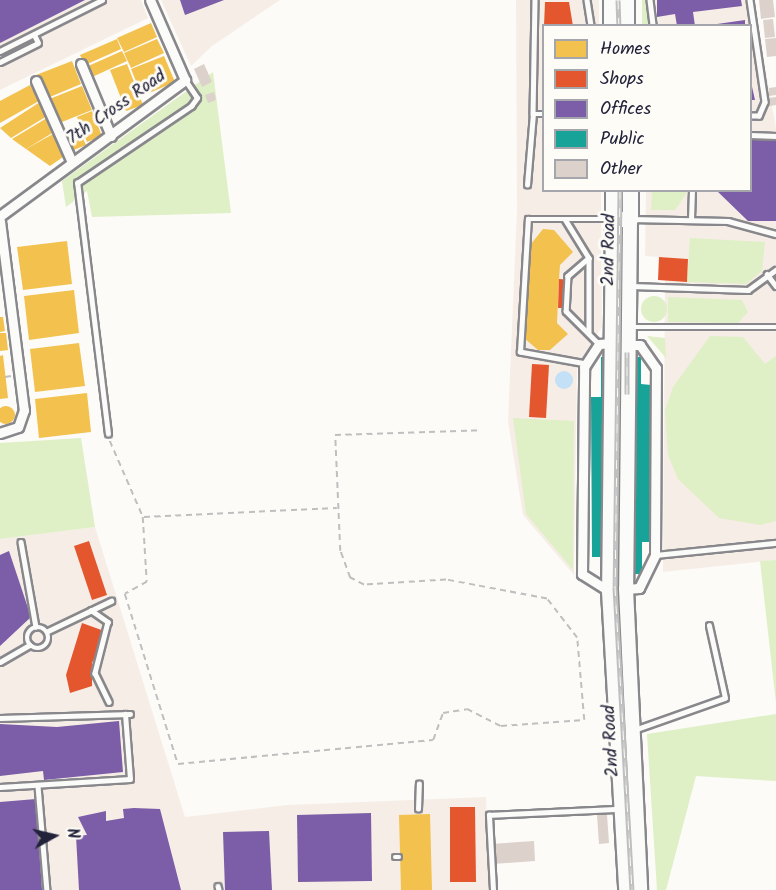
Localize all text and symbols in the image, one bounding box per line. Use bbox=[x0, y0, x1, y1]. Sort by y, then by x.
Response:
legend bbox=[542, 24, 752, 192]
text: Homes bbox=[600, 35, 650, 64]
text: Shops bbox=[600, 65, 644, 94]
street label: 7th Cross Road bbox=[63, 66, 171, 150]
text: Offices bbox=[600, 95, 651, 124]
text: Public bbox=[600, 125, 645, 154]
text: Other bbox=[600, 155, 642, 184]
street label: 2nd Road bbox=[599, 214, 621, 286]
street label: 2nd Road bbox=[599, 704, 625, 778]
north arrow bbox=[24, 806, 84, 866]
text: N bbox=[59, 827, 85, 840]

